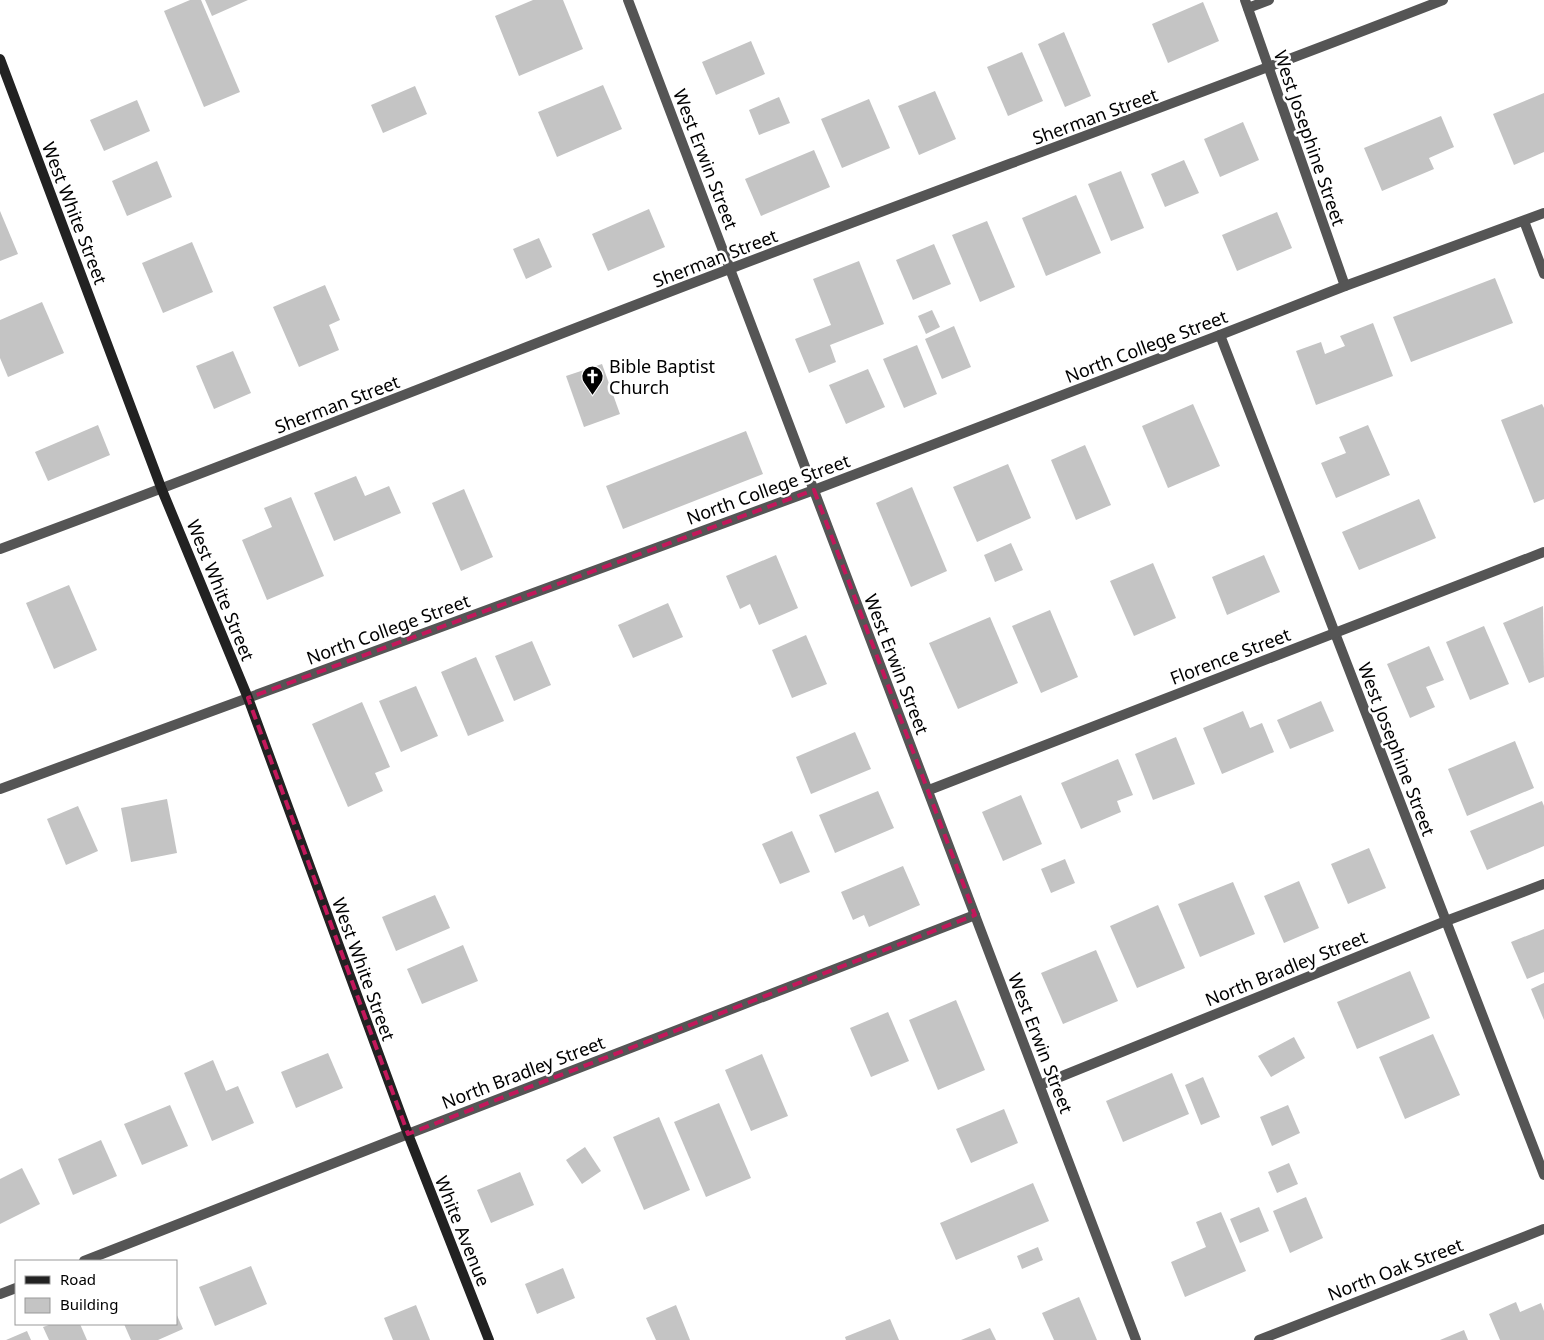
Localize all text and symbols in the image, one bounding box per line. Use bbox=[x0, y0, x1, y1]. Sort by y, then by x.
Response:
street label: West Josephine Street bbox=[1269, 47, 1351, 229]
street label: Sherman Street bbox=[1029, 82, 1161, 150]
street label: West Erwin Street bbox=[668, 85, 744, 233]
street label: West White Street bbox=[37, 138, 113, 288]
street label: Sherman Street bbox=[649, 223, 781, 293]
street label: North College Street bbox=[1061, 304, 1231, 388]
place label: Bible Baptist Church bbox=[609, 354, 716, 399]
church icon: Bible Baptist Church bbox=[581, 364, 605, 395]
street label: Sherman Street bbox=[271, 369, 403, 439]
street label: North College Street bbox=[683, 448, 853, 530]
street label: West White Street bbox=[182, 516, 260, 665]
street label: North College Street bbox=[303, 588, 473, 670]
street label: West Erwin Street bbox=[859, 590, 935, 738]
street label: Florence Street bbox=[1166, 622, 1294, 690]
street label: West Josephine Street bbox=[1353, 659, 1441, 840]
street label: West White Street bbox=[327, 894, 401, 1044]
street label: North Bradley Street bbox=[1201, 924, 1371, 1011]
street label: West Erwin Street bbox=[1003, 969, 1079, 1117]
street label: North Bradley Street bbox=[438, 1030, 608, 1114]
street label: White Avenue bbox=[430, 1172, 496, 1290]
street label: North Oak Street bbox=[1324, 1232, 1467, 1306]
legend bbox=[15, 1260, 178, 1325]
text: Road bbox=[60, 1269, 96, 1289]
text: Building bbox=[60, 1294, 118, 1314]

